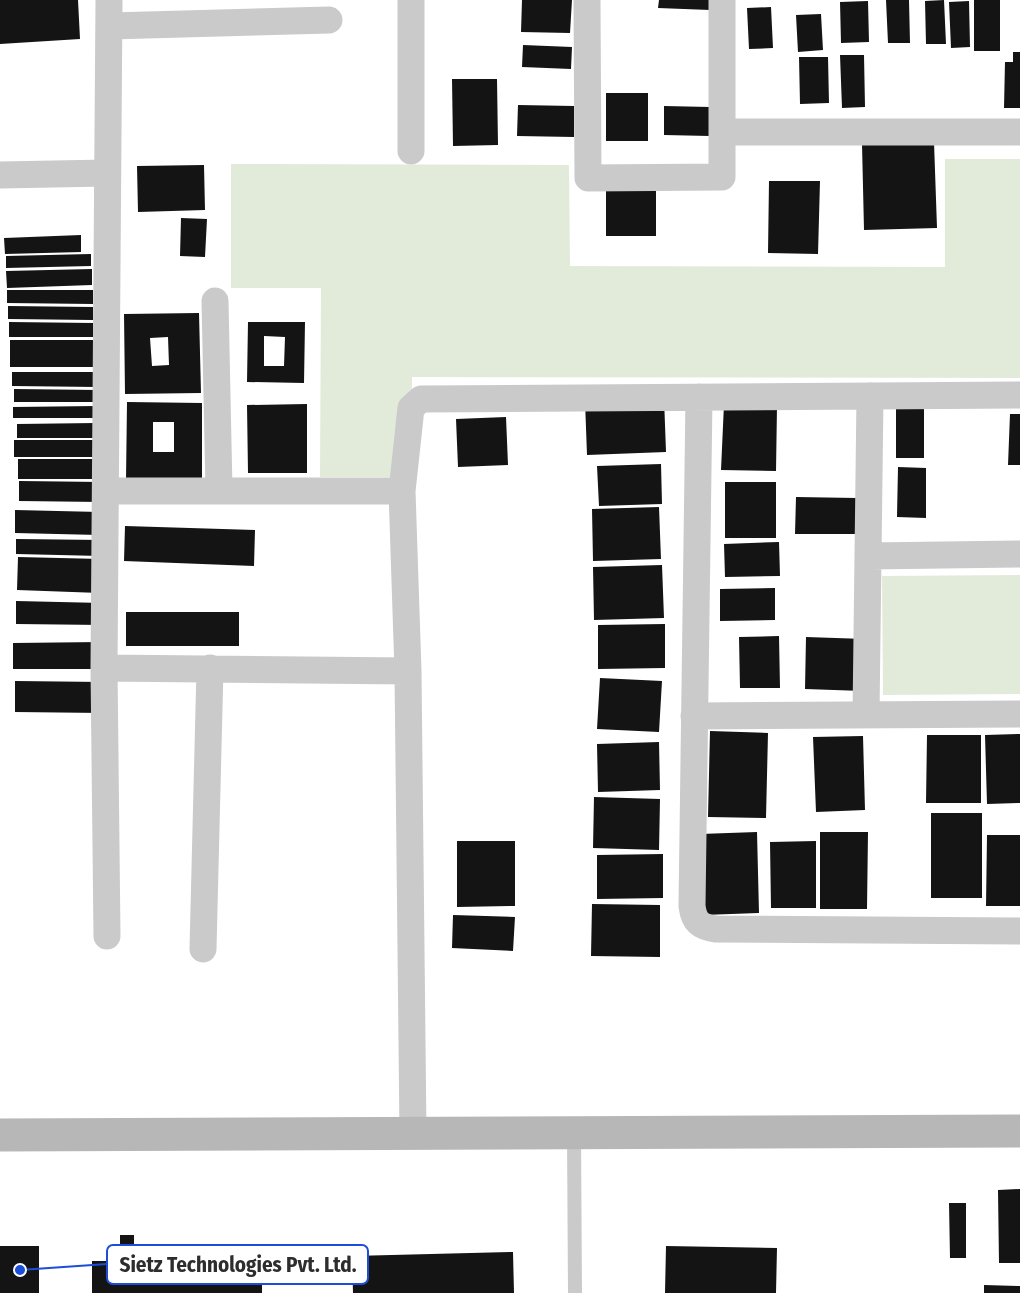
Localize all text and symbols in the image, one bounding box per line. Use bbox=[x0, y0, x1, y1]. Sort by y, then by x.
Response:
callout: Sietz Technologies Pvt. Ltd. bbox=[107, 1245, 368, 1284]
text: Sietz Technologies Pvt. Ltd. bbox=[119, 1252, 357, 1278]

